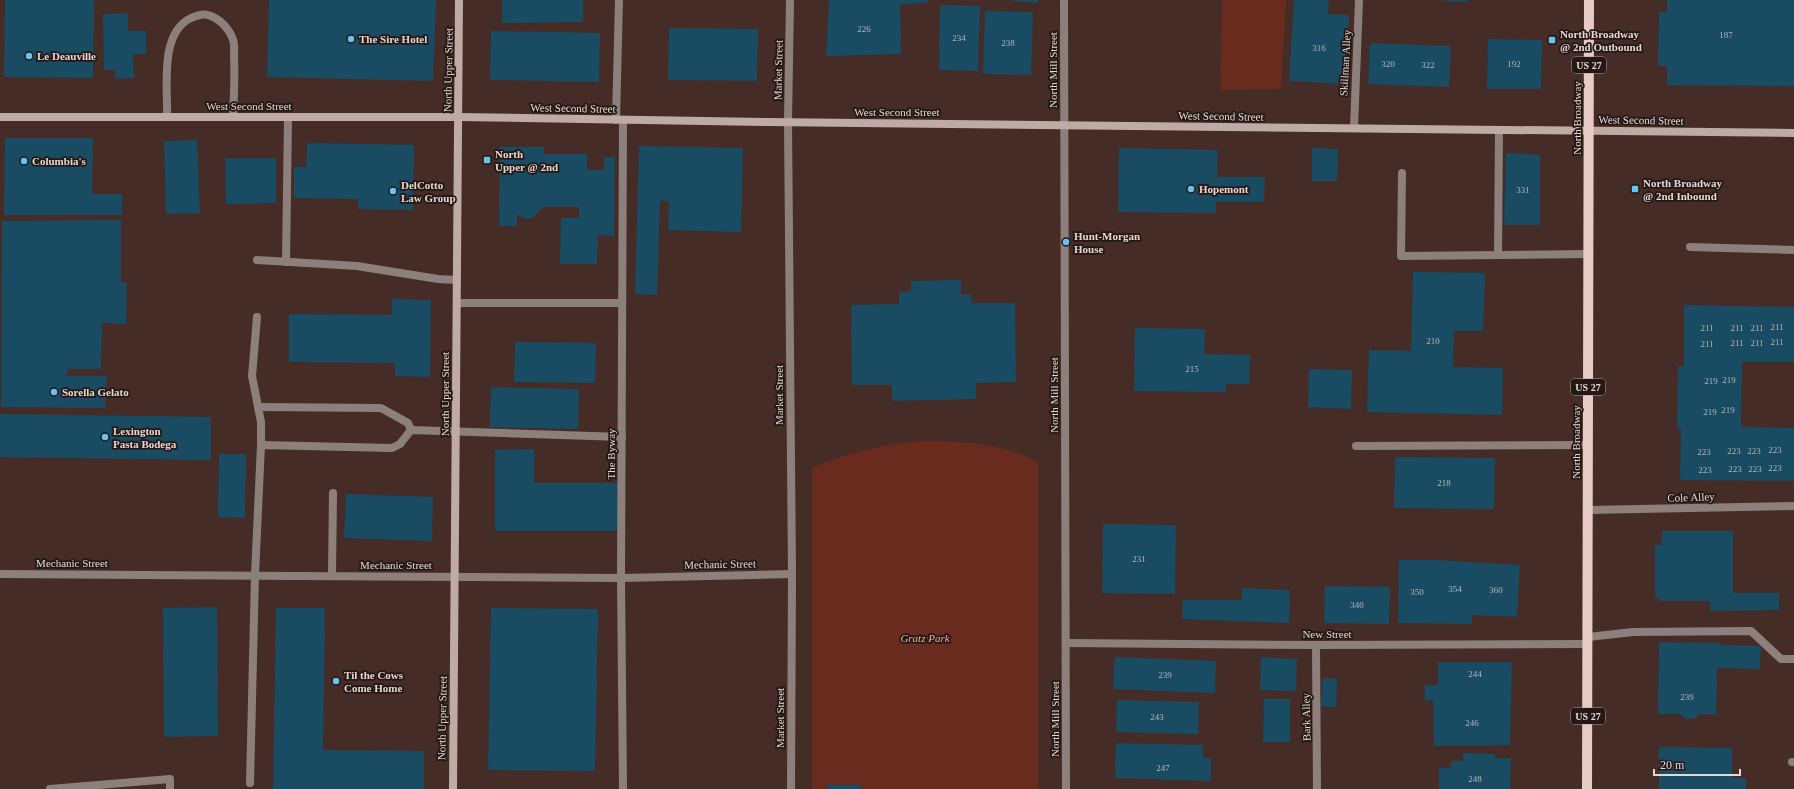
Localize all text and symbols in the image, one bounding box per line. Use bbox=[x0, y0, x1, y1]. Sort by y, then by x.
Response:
house number: 226 bbox=[857, 24, 871, 34]
street label: North Upper Street bbox=[441, 28, 455, 112]
place label: North Broadway @ 2nd Outbound bbox=[1560, 28, 1642, 53]
street label: Skillman Alley bbox=[1337, 29, 1353, 96]
house number: 187 bbox=[1719, 30, 1733, 40]
street label: North Mill Street bbox=[1047, 32, 1059, 108]
place label: The Sire Hotel bbox=[359, 33, 427, 45]
house number: 234 bbox=[952, 33, 966, 43]
marker: The Sire Hotel bbox=[346, 34, 356, 44]
marker: North Broadway @ 2nd Outbound bbox=[1547, 35, 1557, 45]
house number: 238 bbox=[1001, 38, 1015, 48]
street label: Market Street bbox=[771, 40, 785, 100]
house number: 316 bbox=[1312, 43, 1326, 53]
place label: Le Deauville bbox=[37, 50, 96, 62]
marker: Le Deauville bbox=[24, 51, 34, 61]
road number: US 27 bbox=[1572, 57, 1606, 73]
house number: 320 bbox=[1381, 59, 1395, 69]
house number: 192 bbox=[1507, 59, 1521, 69]
house number: 322 bbox=[1421, 60, 1435, 70]
street label: North Broadway bbox=[1571, 81, 1583, 155]
street label: West Second Street bbox=[206, 100, 292, 112]
street label: West Second Street bbox=[530, 101, 616, 115]
street label: West Second Street bbox=[854, 106, 940, 118]
street label: West Second Street bbox=[1178, 109, 1264, 123]
street label: West Second Street bbox=[1598, 113, 1684, 127]
place label: North Upper @ 2nd bbox=[495, 148, 558, 173]
place label: Columbia's bbox=[32, 155, 87, 167]
marker: North Upper @ 2nd bbox=[482, 155, 492, 165]
marker: Columbia's bbox=[19, 156, 29, 166]
place label: North Broadway @ 2nd Inbound bbox=[1643, 177, 1722, 202]
place label: DelCotto Law Group bbox=[401, 179, 456, 204]
place label: Hopemont bbox=[1199, 183, 1249, 195]
marker: Hopemont bbox=[1186, 184, 1196, 194]
marker: North Broadway @ 2nd Inbound bbox=[1630, 184, 1640, 194]
house number: 331 bbox=[1516, 185, 1530, 195]
marker: DelCotto Law Group bbox=[388, 186, 398, 196]
place label: Hunt-Morgan House bbox=[1074, 230, 1140, 255]
marker: Hunt-Morgan House bbox=[1061, 237, 1071, 247]
house number: 211 bbox=[1770, 322, 1784, 332]
house number: 211 bbox=[1700, 323, 1714, 333]
house number: 211 bbox=[1730, 323, 1744, 333]
house number: 211 bbox=[1750, 323, 1764, 333]
house number: 210 bbox=[1426, 336, 1440, 346]
house number: 211 bbox=[1770, 337, 1784, 347]
house number: 211 bbox=[1730, 338, 1744, 348]
house number: 211 bbox=[1750, 338, 1764, 348]
house number: 211 bbox=[1700, 339, 1714, 349]
street label: North Upper Street bbox=[439, 352, 451, 436]
street label: North Mill Street bbox=[1048, 357, 1060, 433]
house number: 215 bbox=[1185, 364, 1199, 374]
street label: Market Street bbox=[773, 365, 785, 425]
house number: 219 bbox=[1722, 375, 1736, 385]
house number: 219 bbox=[1704, 376, 1718, 386]
road number: US 27 bbox=[1571, 379, 1605, 395]
place label: Sorella Gelato bbox=[62, 386, 129, 398]
marker: Sorella Gelato bbox=[49, 387, 59, 397]
street label: North Broadway bbox=[1570, 405, 1582, 479]
house number: 219 bbox=[1721, 405, 1735, 415]
house number: 219 bbox=[1703, 407, 1717, 417]
place label: Lexington Pasta Bodega bbox=[113, 425, 177, 450]
street label: The Byway bbox=[605, 428, 617, 480]
marker: Lexington Pasta Bodega bbox=[100, 432, 110, 442]
house number: 223 bbox=[1768, 445, 1782, 455]
house number: 223 bbox=[1727, 446, 1741, 456]
house number: 223 bbox=[1747, 446, 1761, 456]
house number: 223 bbox=[1697, 447, 1711, 457]
house number: 223 bbox=[1768, 463, 1782, 473]
house number: 223 bbox=[1728, 464, 1742, 474]
house number: 223 bbox=[1748, 464, 1762, 474]
house number: 223 bbox=[1698, 465, 1712, 475]
house number: 218 bbox=[1437, 478, 1451, 488]
street label: Cole Alley bbox=[1667, 490, 1715, 504]
house number: 231 bbox=[1132, 554, 1146, 564]
street label: Mechanic Street bbox=[36, 557, 108, 569]
street label: Mechanic Street bbox=[684, 557, 756, 571]
street label: Mechanic Street bbox=[360, 559, 432, 571]
house number: 354 bbox=[1448, 584, 1462, 594]
house number: 360 bbox=[1489, 585, 1503, 595]
house number: 350 bbox=[1410, 587, 1424, 597]
house number: 340 bbox=[1350, 600, 1364, 610]
street label: New Street bbox=[1302, 628, 1352, 640]
park label: Gratz Park bbox=[900, 632, 951, 644]
place label: Til the Cows Come Home bbox=[344, 669, 404, 694]
house number: 244 bbox=[1468, 669, 1482, 679]
house number: 239 bbox=[1158, 670, 1172, 680]
marker: Til the Cows Come Home bbox=[331, 676, 341, 686]
street label: North Upper Street bbox=[435, 676, 449, 760]
street label: North Mill Street bbox=[1049, 681, 1061, 757]
street label: Market Street bbox=[774, 688, 786, 748]
street label: Bark Alley bbox=[1300, 692, 1312, 741]
house number: 239 bbox=[1680, 692, 1694, 702]
road number: US 27 bbox=[1571, 708, 1605, 724]
house number: 243 bbox=[1150, 712, 1164, 722]
house number: 246 bbox=[1465, 718, 1479, 728]
scale bar bbox=[1654, 751, 1740, 777]
text: 20 m bbox=[1660, 758, 1685, 772]
house number: 247 bbox=[1156, 763, 1170, 773]
house number: 248 bbox=[1468, 774, 1482, 784]

